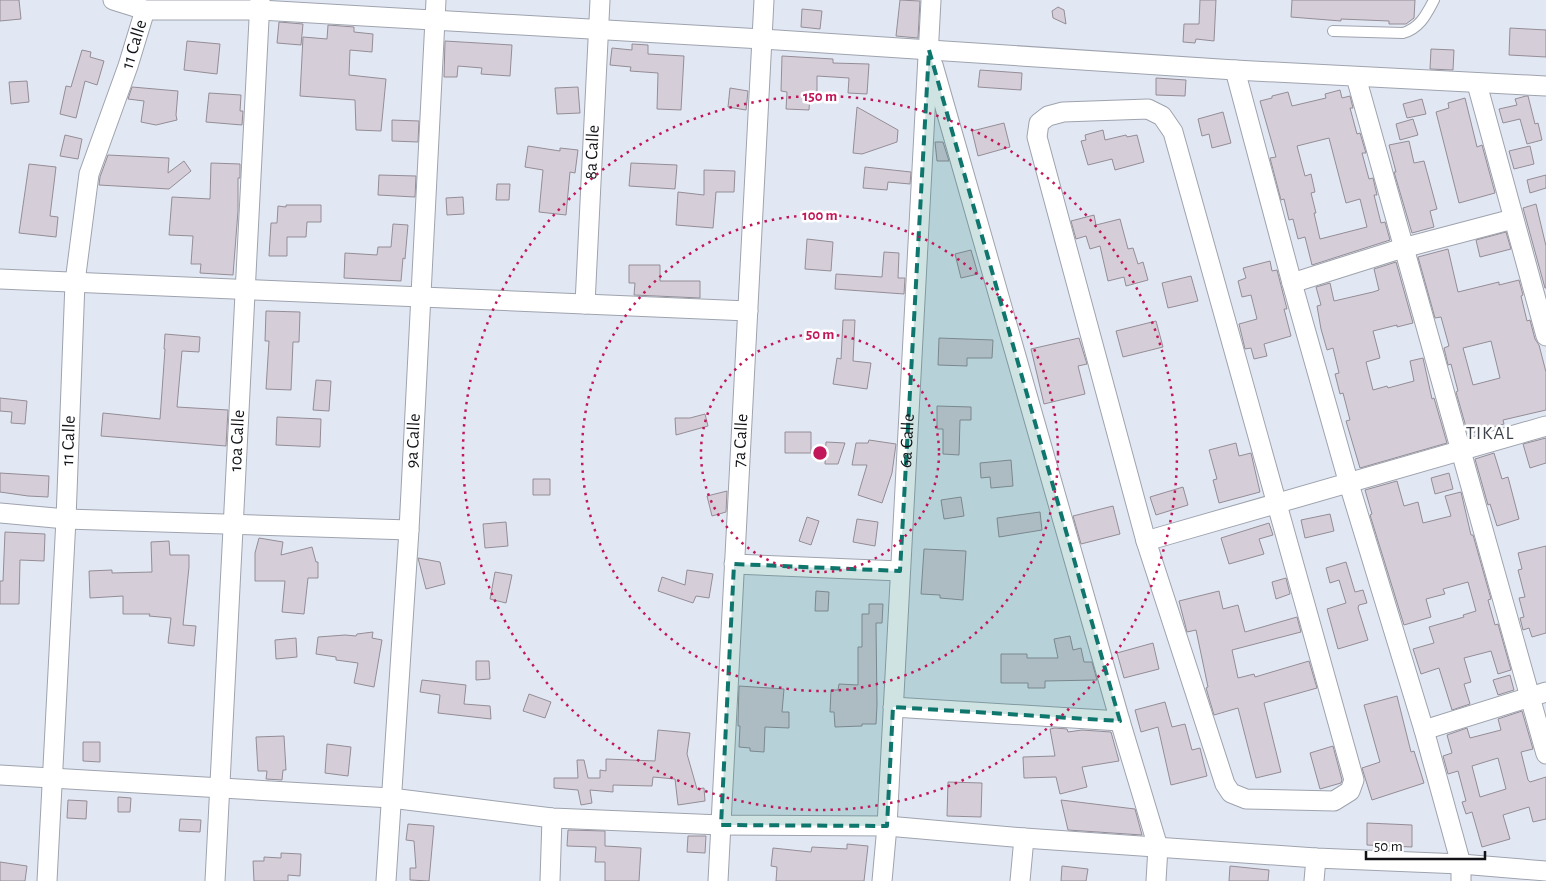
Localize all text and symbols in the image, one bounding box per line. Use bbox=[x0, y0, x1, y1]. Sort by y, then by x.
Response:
street label: 11 Calle bbox=[119, 18, 150, 71]
text: 150 m bbox=[803, 89, 837, 104]
street label: 8a Calle bbox=[582, 124, 603, 180]
text: 100 m bbox=[802, 208, 838, 223]
text: 50 m bbox=[806, 327, 834, 342]
street label: 10a Calle bbox=[227, 409, 248, 472]
street label: 9a Calle bbox=[403, 413, 424, 469]
street label: 7a Calle bbox=[731, 413, 751, 468]
street label: 6a Calle bbox=[897, 413, 918, 469]
street label: 11 Calle bbox=[59, 415, 79, 466]
district label: TIKAL bbox=[1466, 424, 1514, 443]
centre of rings bbox=[811, 444, 829, 462]
scale bar bbox=[1366, 828, 1485, 860]
text: 50 m bbox=[1374, 839, 1403, 854]

